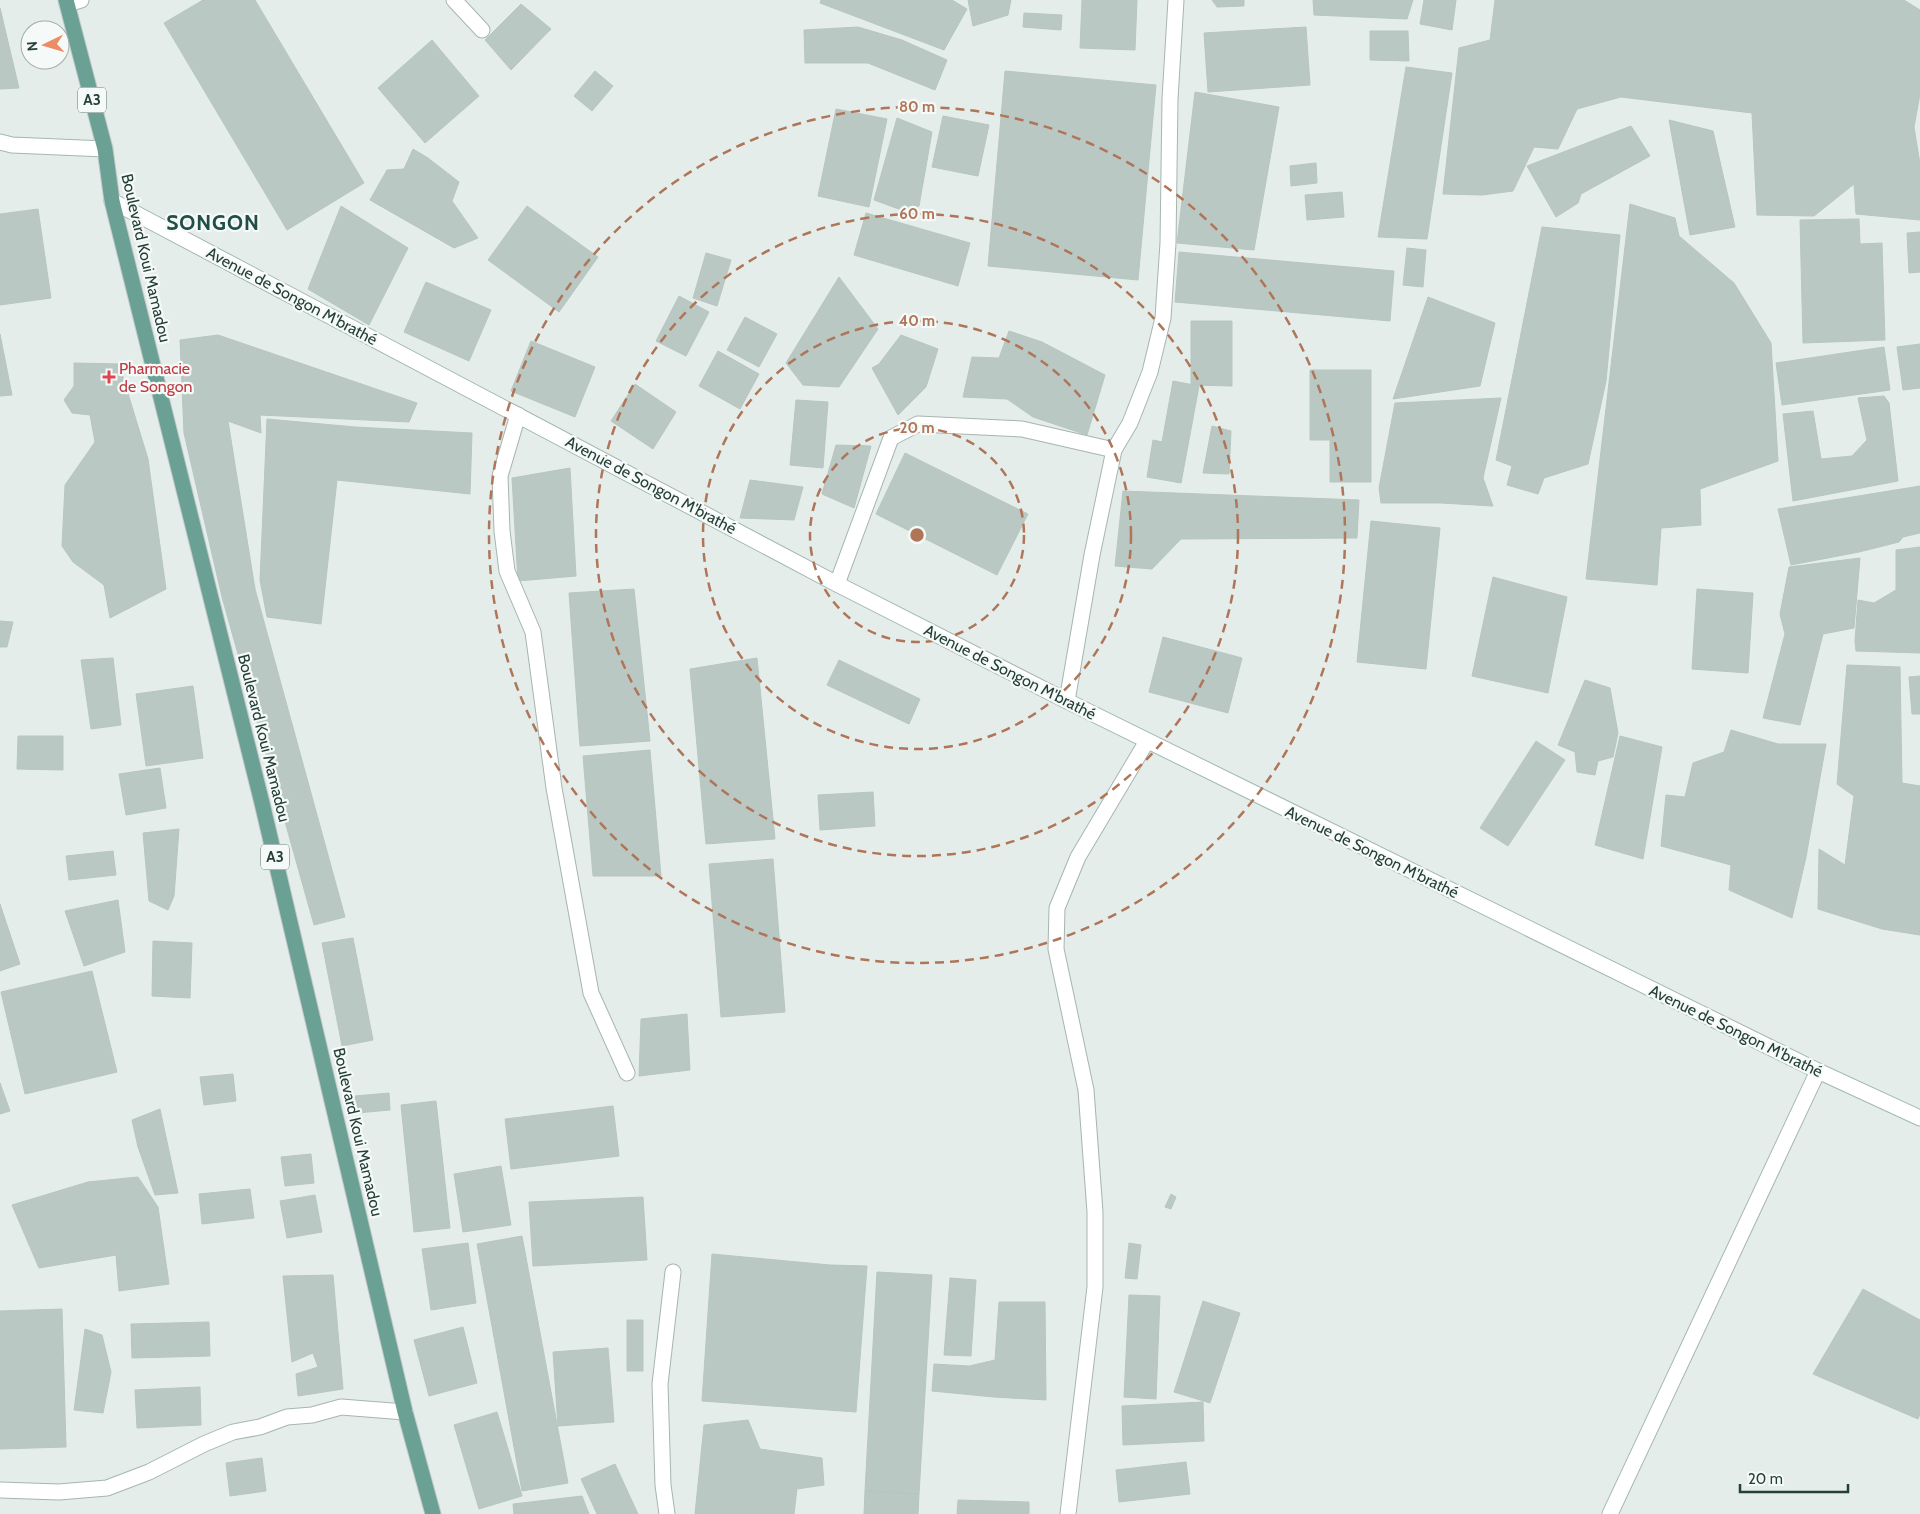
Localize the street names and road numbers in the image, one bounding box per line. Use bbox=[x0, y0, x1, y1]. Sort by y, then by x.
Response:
road number: A3 bbox=[78, 88, 106, 112]
street label: Boulevard Koui Mamadou bbox=[117, 172, 175, 344]
street label: Avenue de Songon M'brathé bbox=[203, 243, 381, 349]
street label: Avenue de Songon M'brathé bbox=[562, 432, 740, 538]
street label: Avenue de Songon M'brathé bbox=[921, 620, 1099, 724]
street label: Boulevard Koui Mamadou bbox=[234, 652, 294, 824]
street label: Avenue de Songon M'brathé bbox=[1282, 802, 1462, 902]
road number: A3 bbox=[261, 844, 289, 870]
street label: Avenue de Songon M'brathé bbox=[1646, 981, 1826, 1081]
street label: Boulevard Koui Mamadou bbox=[329, 1046, 387, 1218]

